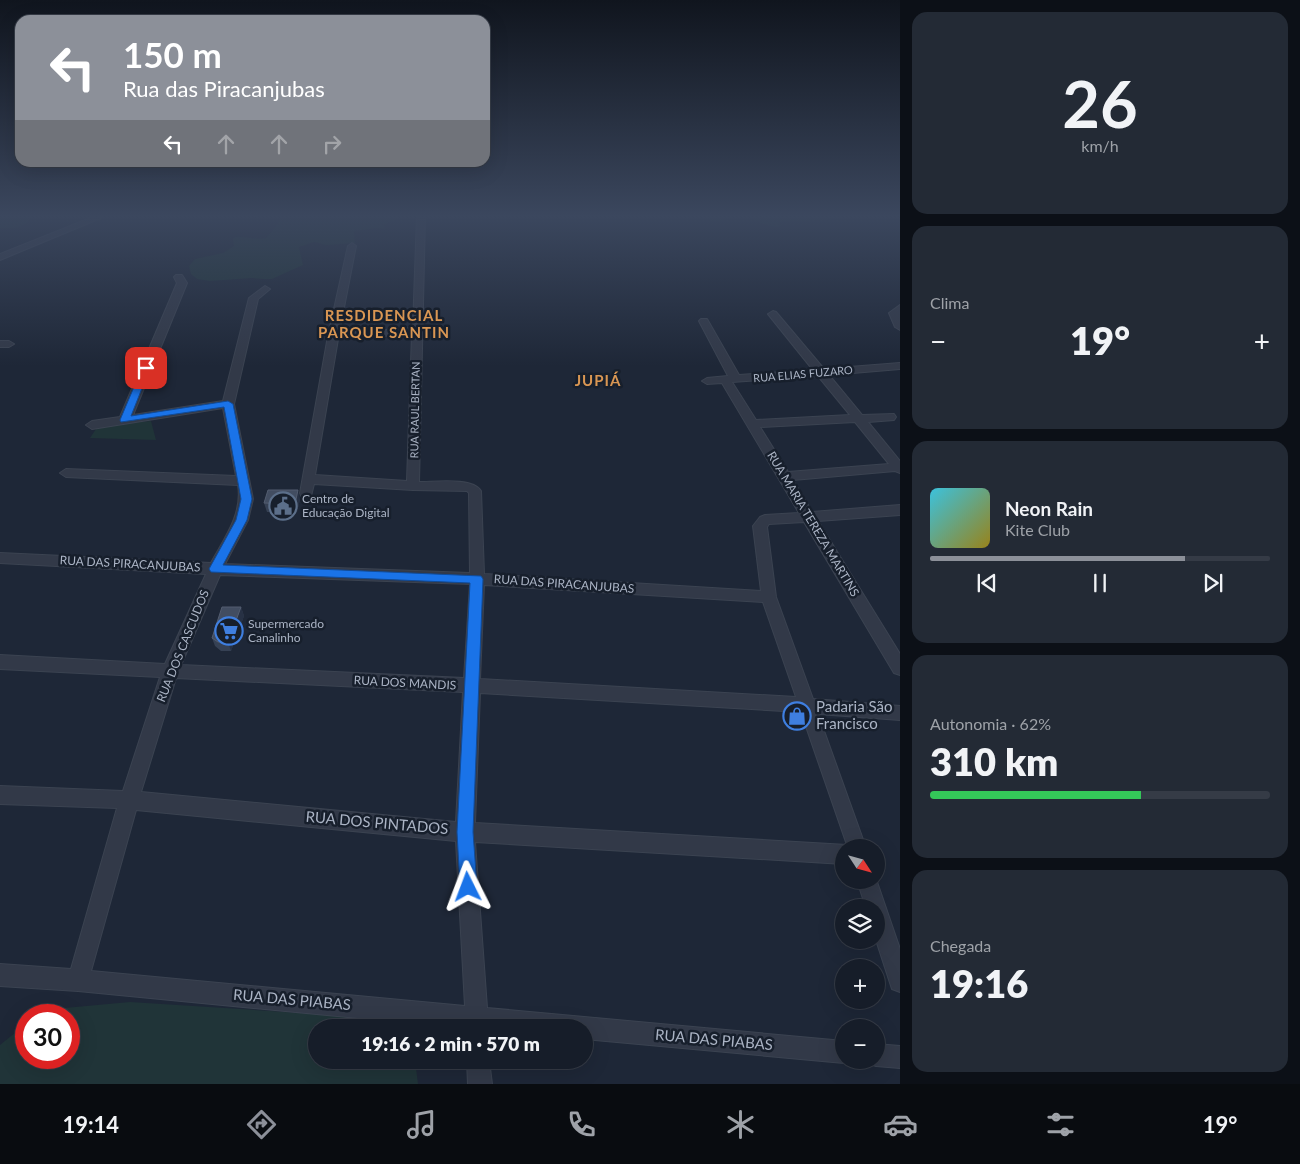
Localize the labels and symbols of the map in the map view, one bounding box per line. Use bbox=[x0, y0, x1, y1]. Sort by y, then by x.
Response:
district label: RESDIDENCIAL PARQUE SANTIN bbox=[318, 306, 450, 341]
pin bbox=[125, 347, 167, 389]
street label: RUA RAUL BERTAN bbox=[407, 362, 422, 458]
street label: RUA ELIAS FUZARO bbox=[753, 363, 854, 384]
district label: JUPIÁ bbox=[575, 371, 621, 389]
street label: RUA MARIA TEREZA MARTINS bbox=[764, 448, 863, 599]
public building icon: Centro de Educação Digital bbox=[268, 491, 298, 521]
place label: Centro de Educação Digital bbox=[302, 491, 389, 520]
street label: RUA DAS PIRACANJUBAS bbox=[59, 552, 201, 575]
street label: RUA DAS PIRACANJUBAS bbox=[493, 571, 635, 596]
street label: RUA DOS CASCUDOS bbox=[153, 587, 212, 704]
supermarket icon: Supermercado Canalinho bbox=[214, 616, 244, 646]
place label: Supermercado Canalinho bbox=[248, 616, 324, 645]
street label: RUA DOS MANDIS bbox=[353, 672, 457, 693]
place label: Padaria São Francisco bbox=[816, 697, 892, 732]
shop icon: Padaria São Francisco bbox=[782, 701, 812, 731]
street label: RUA DOS PINTADOS bbox=[305, 807, 449, 837]
north arrow bbox=[835, 839, 885, 889]
position arrow bbox=[441, 860, 493, 912]
street label: RUA DAS PIABAS bbox=[232, 985, 352, 1013]
speed limit sign: 30 bbox=[15, 1004, 80, 1069]
street label: RUA DAS PIABAS bbox=[654, 1025, 774, 1053]

